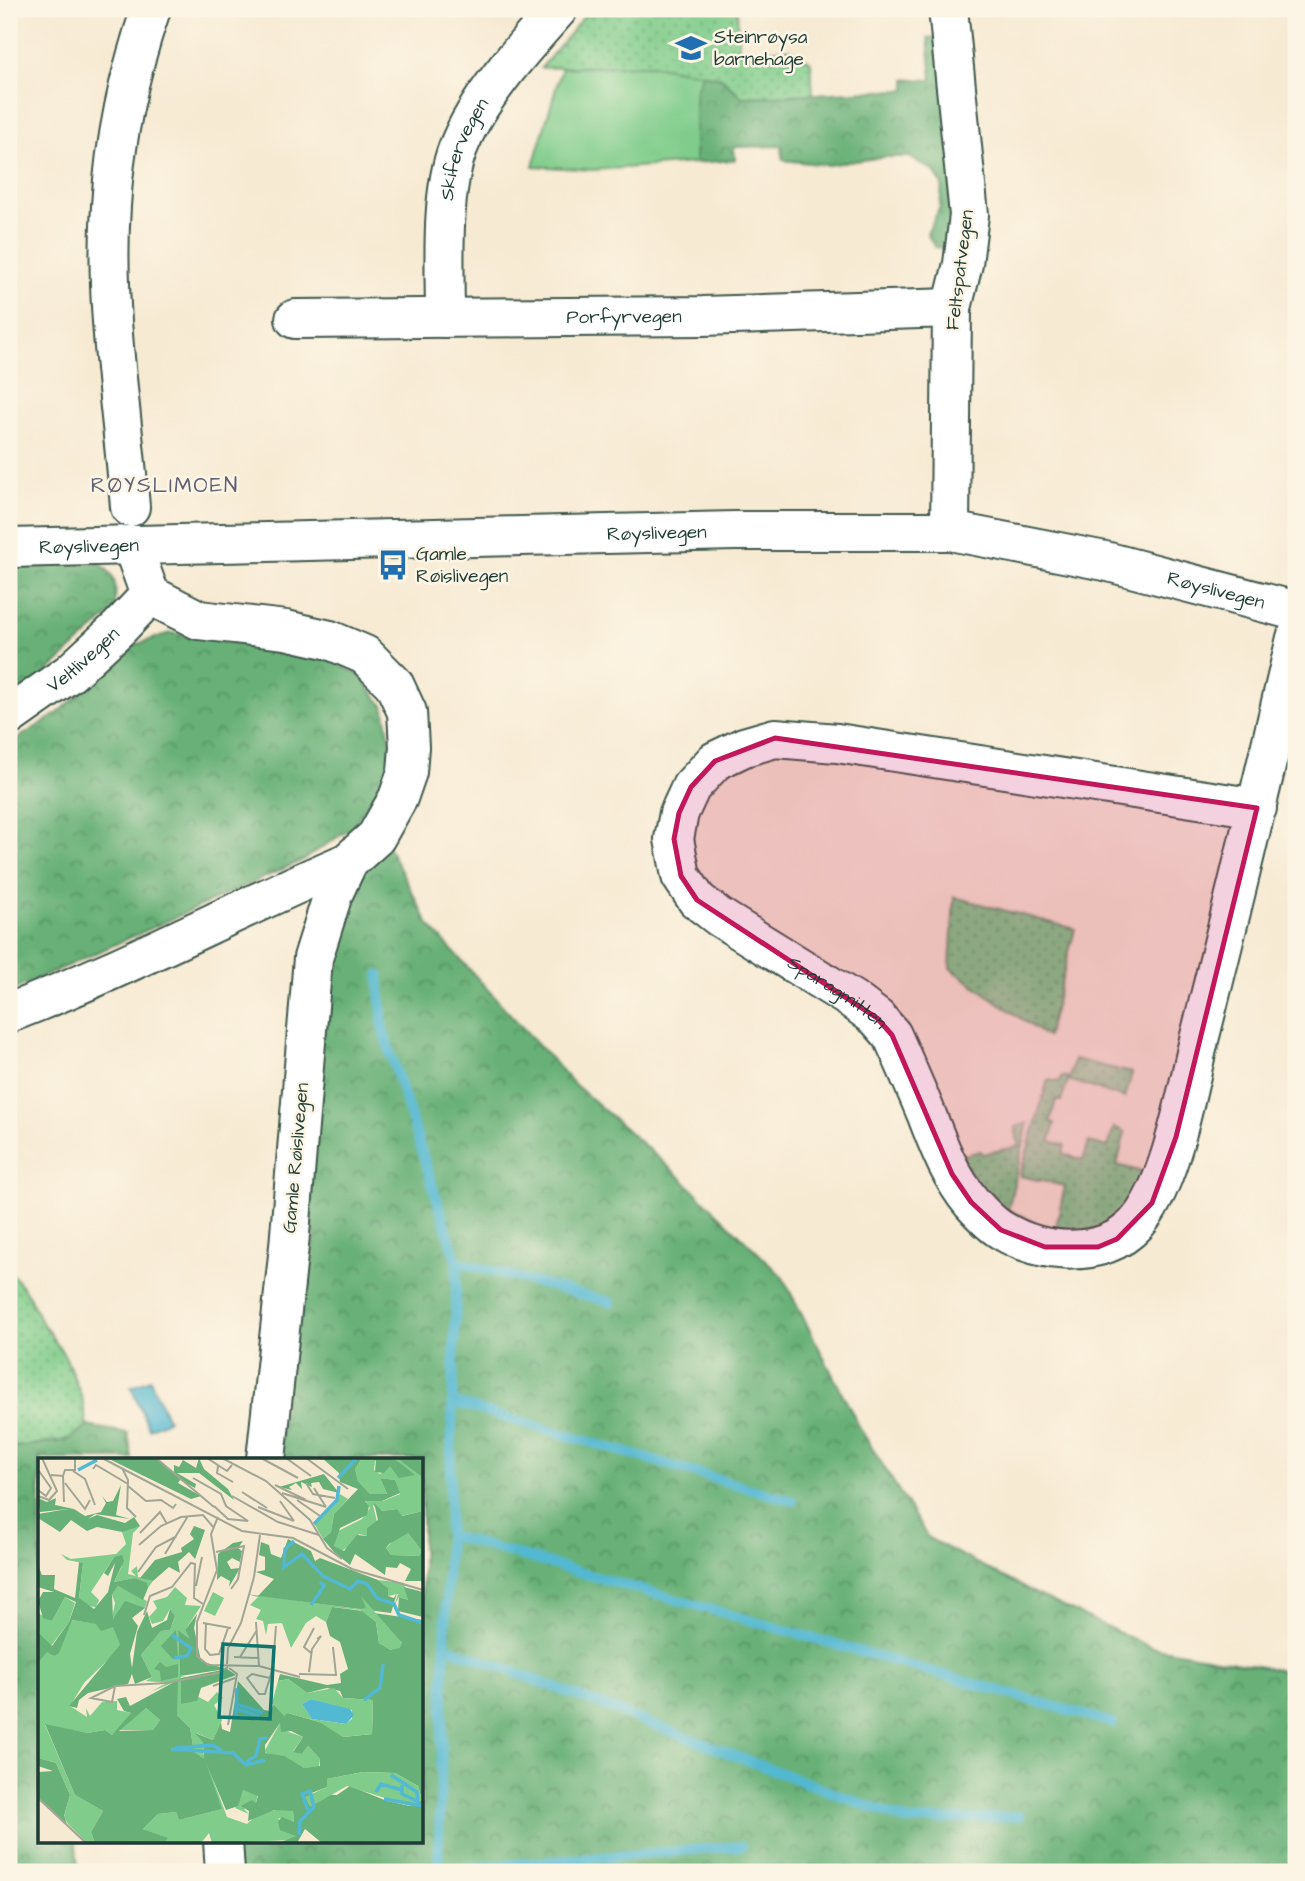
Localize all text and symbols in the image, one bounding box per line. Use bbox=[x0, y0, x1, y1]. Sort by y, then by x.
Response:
place label: Steinrøysa barnehage bbox=[714, 24, 808, 74]
school or university icon: Steinrøysa barnehage bbox=[674, 31, 708, 65]
street label: Skifervegen bbox=[433, 92, 495, 202]
street label: Feltspatvegen bbox=[939, 208, 982, 332]
street label: Porfyrvegen bbox=[566, 303, 682, 331]
district label: RØYSLIMOEN bbox=[91, 471, 239, 500]
street label: Røyslivegen bbox=[607, 518, 707, 548]
street label: Røyslivegen bbox=[39, 531, 139, 561]
place label: Gamle Røislivegen bbox=[416, 541, 508, 591]
bus stop icon: Gamle Røislivegen bbox=[376, 548, 410, 582]
street label: Røyslivegen bbox=[1164, 564, 1268, 616]
street label: Veltlivegen bbox=[41, 621, 125, 699]
street label: Sparagmitten bbox=[782, 949, 894, 1035]
street label: Gamle Røislivegen bbox=[276, 1082, 317, 1234]
inset map bbox=[38, 1458, 424, 1842]

